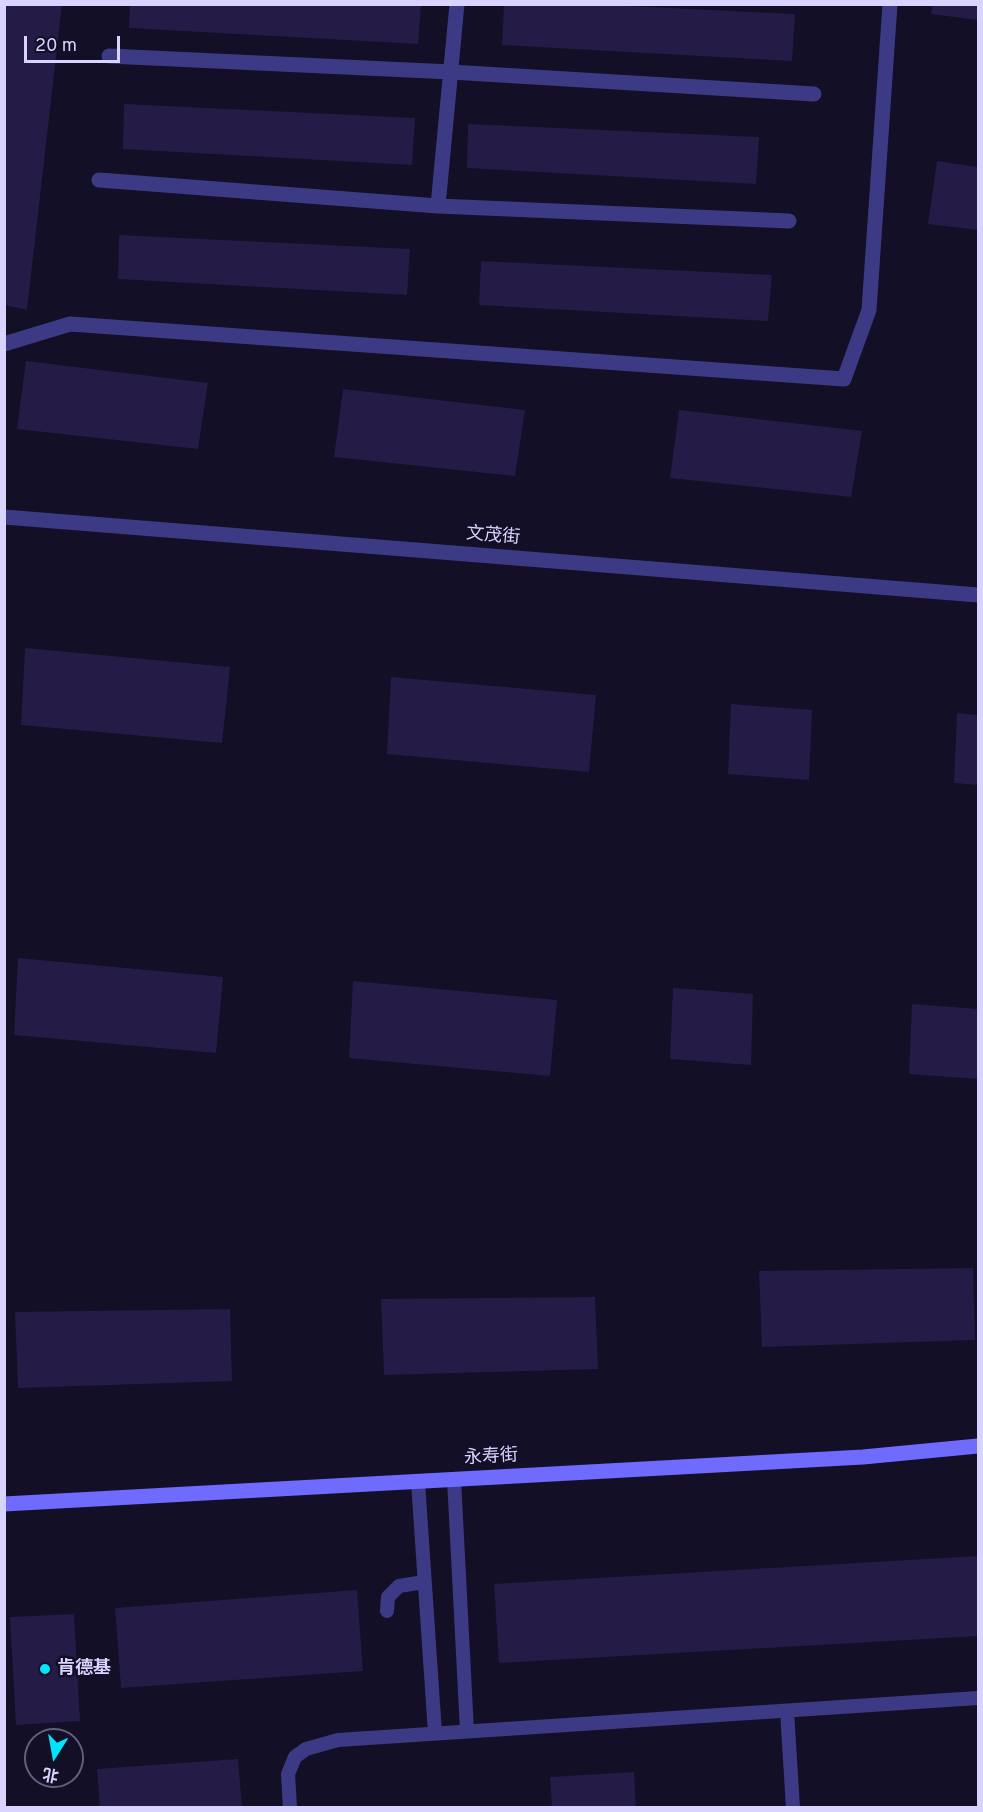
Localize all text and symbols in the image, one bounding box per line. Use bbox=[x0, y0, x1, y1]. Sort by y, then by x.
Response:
scale bar bbox=[27, 24, 123, 62]
text: 20 m bbox=[35, 35, 77, 58]
street label: 文茂街 bbox=[465, 524, 521, 550]
street label: 永寿街 bbox=[463, 1446, 519, 1470]
place label: 肯德基 bbox=[57, 1658, 111, 1680]
marker: 肯德基 bbox=[38, 1662, 52, 1676]
north arrow bbox=[24, 1728, 84, 1788]
text: 北 bbox=[41, 1762, 61, 1785]

